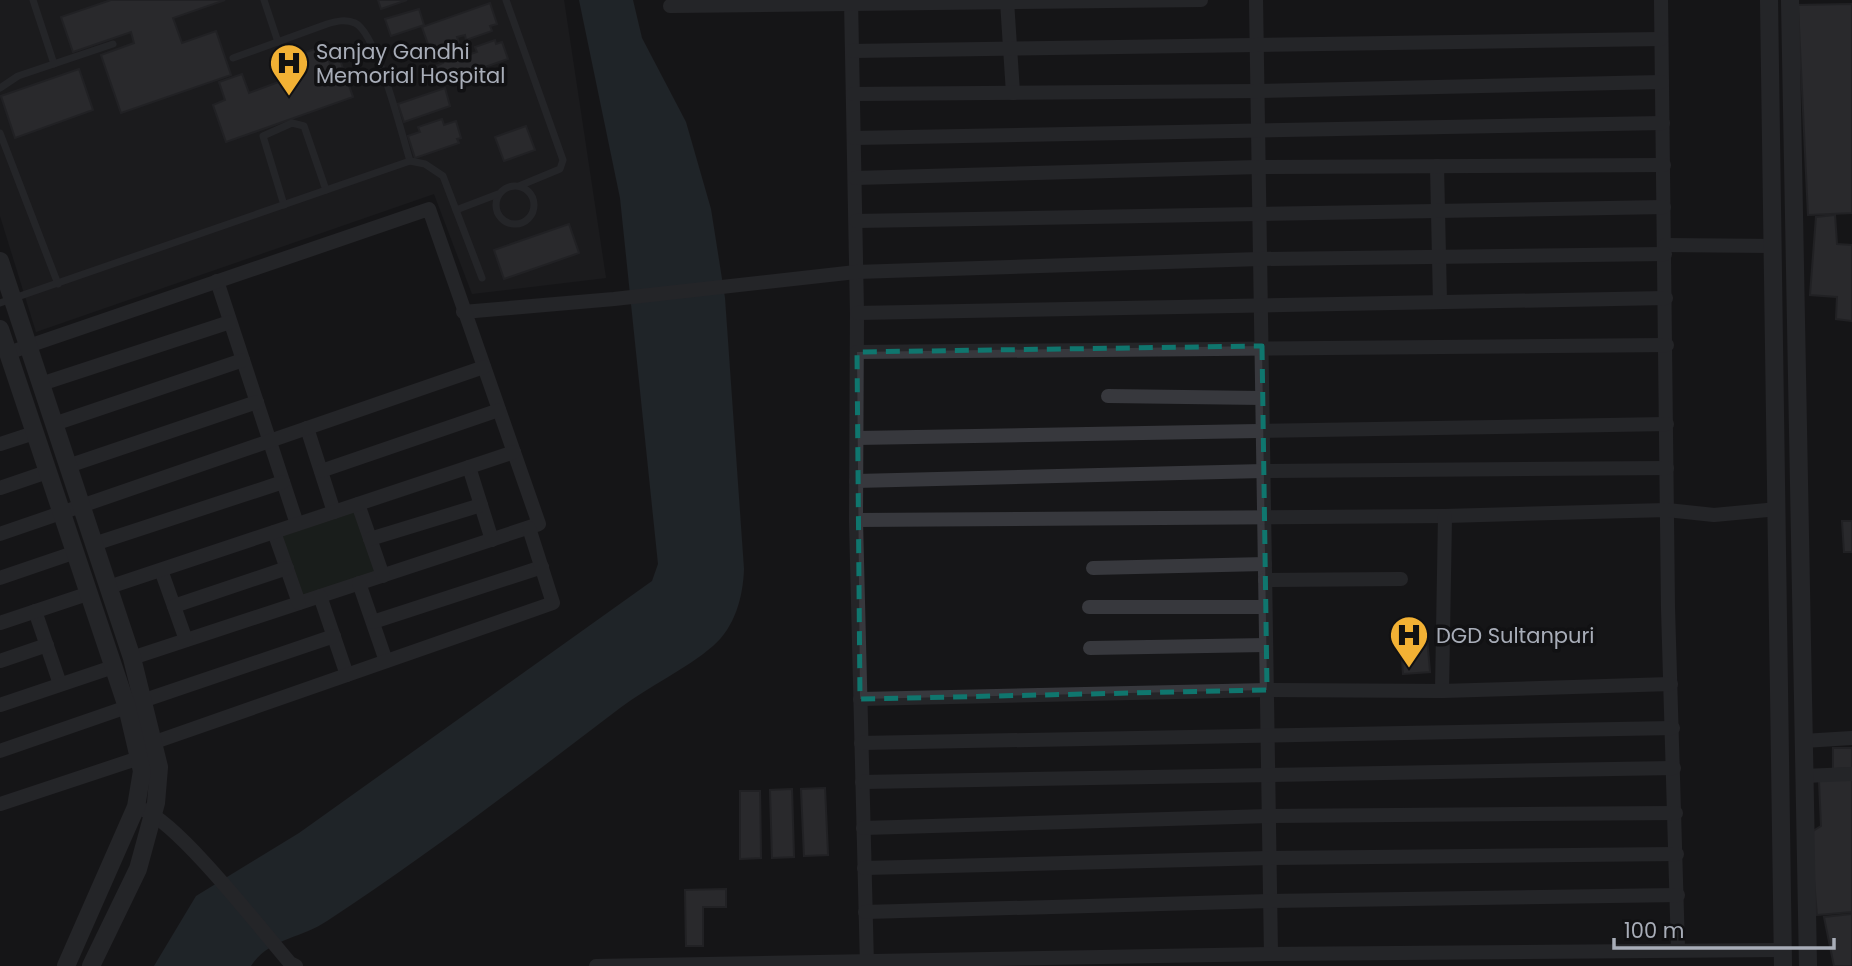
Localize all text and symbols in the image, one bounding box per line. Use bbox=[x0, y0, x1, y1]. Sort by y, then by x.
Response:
place label: Sanjay Gandhi Memorial Hospital bbox=[316, 37, 505, 90]
hospital icon: Sanjay Gandhi Memorial Hospital bbox=[268, 42, 310, 97]
hospital icon: DGD Sultanpuri bbox=[1388, 614, 1430, 669]
place label: DGD Sultanpuri bbox=[1436, 621, 1595, 650]
scale bar bbox=[1614, 906, 1834, 950]
text: 100 m bbox=[1624, 916, 1684, 945]

